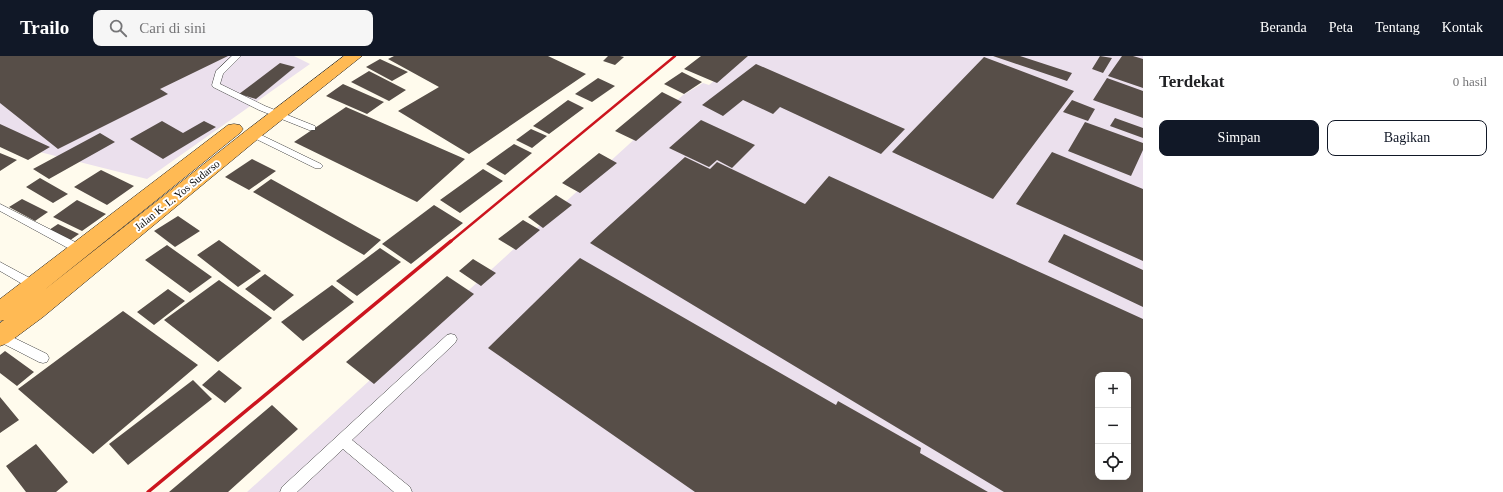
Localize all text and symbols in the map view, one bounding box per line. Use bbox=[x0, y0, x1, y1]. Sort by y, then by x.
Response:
search box bbox=[93, 10, 373, 46]
text: Trailo bbox=[20, 17, 69, 38]
icon: search bbox=[107, 17, 129, 39]
text: Cari di sini bbox=[139, 20, 206, 36]
text: Beranda bbox=[1260, 20, 1307, 35]
text: Peta bbox=[1329, 20, 1353, 35]
text: Tentang bbox=[1375, 20, 1420, 35]
text: Kontak bbox=[1442, 20, 1483, 35]
text: Terdekat bbox=[1159, 72, 1225, 91]
text: 0 hasil bbox=[1453, 74, 1487, 89]
button: Simpan bbox=[1159, 120, 1319, 156]
button: Bagikan bbox=[1327, 120, 1487, 156]
street label: Jalan K. L. Yos Sudarso bbox=[132, 157, 222, 233]
map controls bbox=[1095, 372, 1131, 480]
button: + bbox=[1095, 372, 1131, 408]
button: − bbox=[1095, 408, 1131, 444]
button: locate bbox=[1095, 444, 1131, 480]

